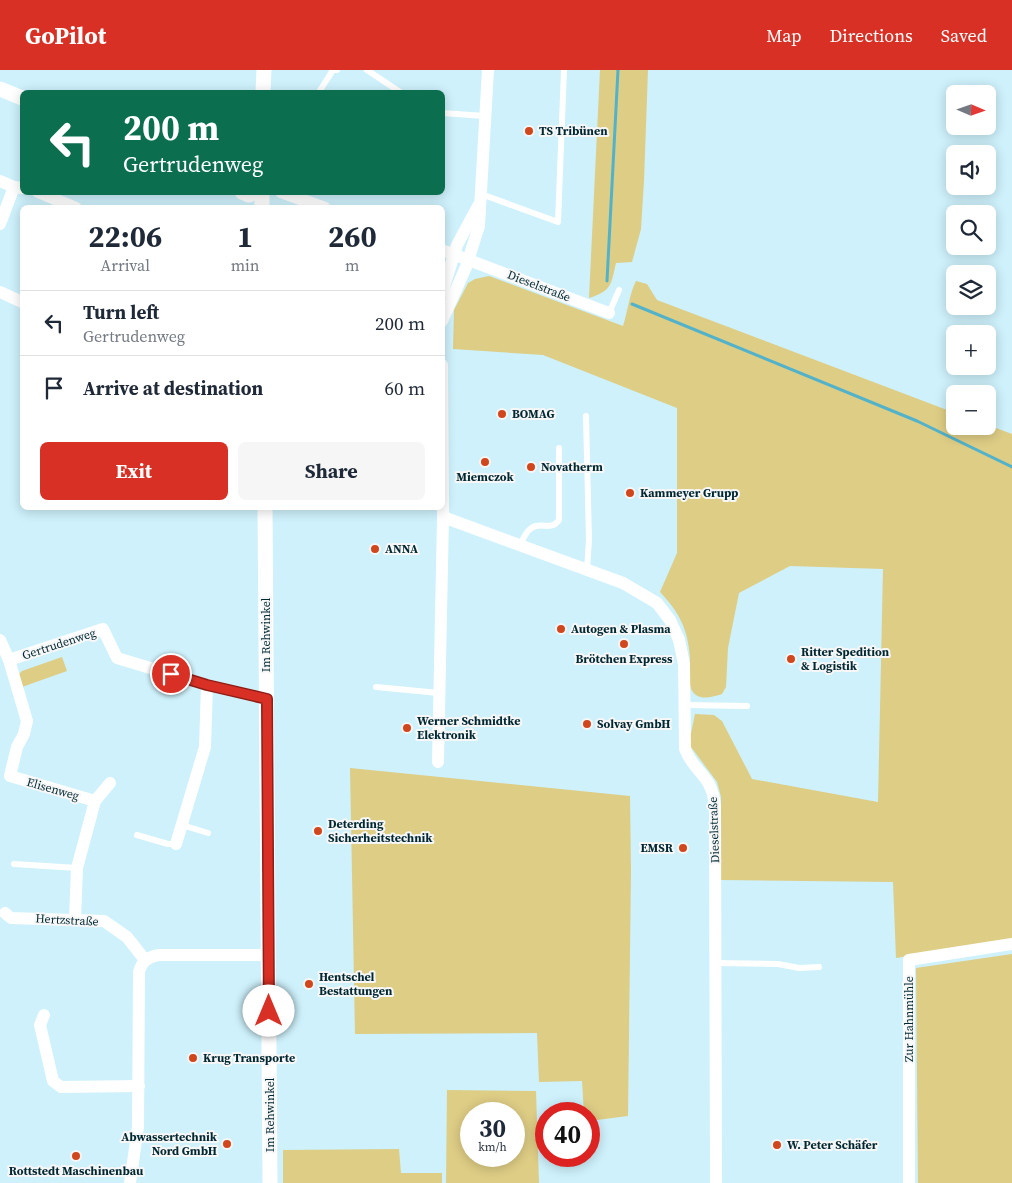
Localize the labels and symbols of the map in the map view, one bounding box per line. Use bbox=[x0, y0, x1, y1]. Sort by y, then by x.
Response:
north arrow bbox=[946, 85, 996, 135]
place label: TS Tribünen bbox=[539, 123, 608, 139]
marker: TS Tribünen bbox=[523, 125, 535, 137]
street label: Dieselstraße bbox=[505, 267, 573, 305]
place label: BOMAG bbox=[512, 406, 555, 422]
marker: BOMAG bbox=[496, 408, 508, 420]
marker: Miemczok bbox=[479, 456, 491, 468]
place label: Novatherm bbox=[541, 459, 603, 475]
marker: Novatherm bbox=[525, 461, 537, 473]
place label: Miemczok bbox=[456, 469, 514, 485]
place label: Kammeyer Grupp bbox=[640, 485, 738, 501]
marker: Kammeyer Grupp bbox=[624, 487, 636, 499]
place label: ANNA bbox=[385, 541, 418, 557]
marker: ANNA bbox=[369, 543, 381, 555]
street label: Im Rehwinkel bbox=[258, 597, 274, 672]
place label: Autogen & Plasma bbox=[571, 621, 671, 637]
marker: Autogen & Plasma bbox=[555, 623, 567, 635]
street label: Gertrudenweg bbox=[20, 625, 98, 663]
marker: Brötchen Express bbox=[618, 638, 630, 650]
place label: Ritter Spedition & Logistik bbox=[801, 644, 890, 674]
place label: Brötchen Express bbox=[575, 651, 673, 667]
pin bbox=[150, 653, 192, 695]
marker: Ritter Spedition & Logistik bbox=[785, 653, 797, 665]
place label: Werner Schmidtke Elektronik bbox=[417, 713, 520, 743]
place label: Solvay GmbH bbox=[597, 716, 670, 732]
marker: Solvay GmbH bbox=[581, 718, 593, 730]
marker: Werner Schmidtke Elektronik bbox=[401, 722, 413, 734]
street label: Elisenweg bbox=[25, 774, 81, 804]
street label: Dieselstraße bbox=[705, 797, 723, 863]
place label: Deterding Sicherheitstechnik bbox=[328, 816, 433, 846]
marker: Deterding Sicherheitstechnik bbox=[312, 825, 324, 837]
place label: EMSR bbox=[640, 840, 674, 856]
marker: EMSR bbox=[677, 842, 689, 854]
street label: Hertzstraße bbox=[35, 910, 99, 930]
place label: Hentschel Bestattungen bbox=[319, 969, 393, 999]
street label: Zur Hahnmühle bbox=[901, 976, 917, 1062]
marker: Hentschel Bestattungen bbox=[303, 978, 315, 990]
position arrow bbox=[242, 984, 294, 1036]
place label: Krug Transporte bbox=[203, 1050, 295, 1066]
marker: Krug Transporte bbox=[187, 1052, 199, 1064]
street label: Im Rehwinkel bbox=[262, 1077, 278, 1152]
speed limit sign: 40 bbox=[535, 1102, 600, 1167]
place label: Abwassertechnik Nord GmbH bbox=[121, 1129, 218, 1159]
place label: W. Peter Schäfer bbox=[787, 1137, 878, 1153]
marker: Abwassertechnik Nord GmbH bbox=[221, 1138, 233, 1150]
marker: W. Peter Schäfer bbox=[771, 1139, 783, 1151]
marker: Rottstedt Maschinenbau bbox=[70, 1150, 82, 1162]
place label: Rottstedt Maschinenbau bbox=[9, 1163, 144, 1179]

